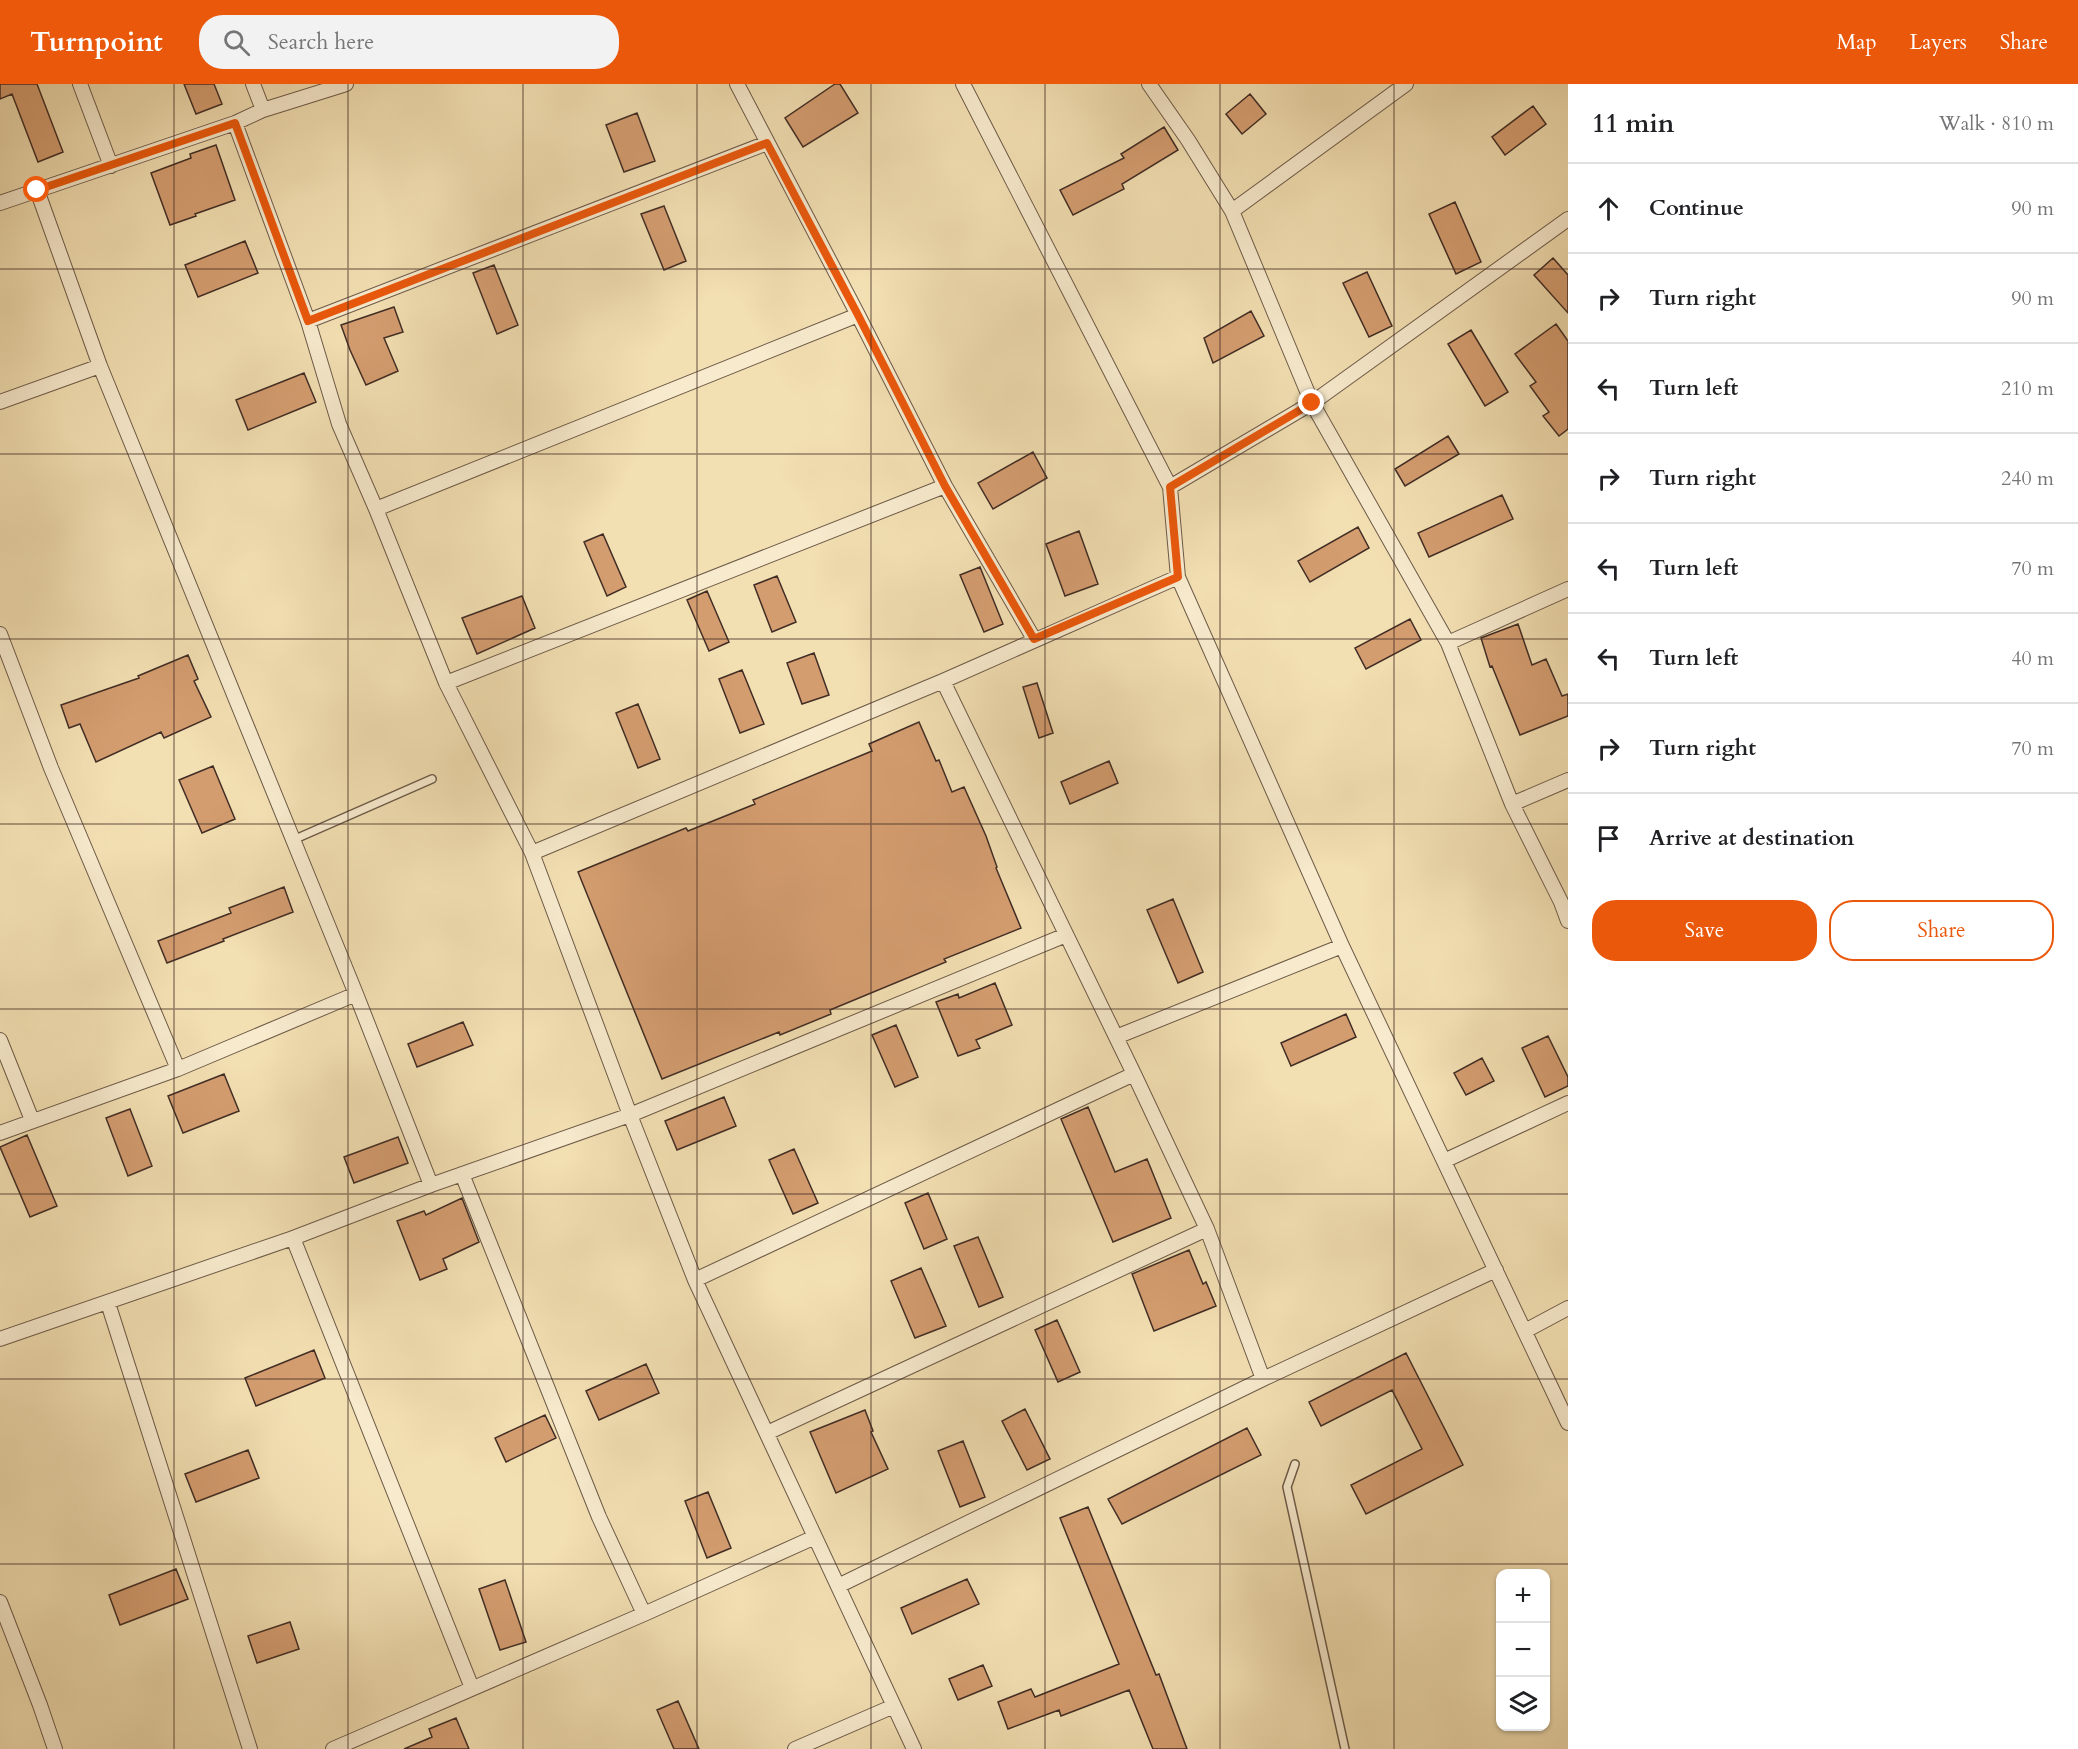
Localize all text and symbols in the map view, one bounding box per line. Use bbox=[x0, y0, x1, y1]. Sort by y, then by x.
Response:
search box bbox=[199, 15, 619, 69]
text: Turnpoint bbox=[30, 23, 163, 61]
icon: search bbox=[220, 26, 253, 59]
text: Search here bbox=[268, 27, 374, 57]
text: Map bbox=[1837, 28, 1877, 57]
text: Layers bbox=[1910, 28, 1967, 57]
text: Share bbox=[2000, 28, 2048, 57]
text: 11 min bbox=[1592, 106, 1675, 141]
text: Walk · 810 m bbox=[1939, 110, 2054, 137]
route start bbox=[23, 176, 49, 202]
icon: ahead bbox=[1592, 192, 1625, 225]
text: Continue bbox=[1649, 193, 1744, 223]
text: 90 m bbox=[2011, 195, 2054, 222]
icon: right bbox=[1592, 282, 1625, 315]
text: Turn right bbox=[1649, 283, 1756, 313]
text: 90 m bbox=[2011, 285, 2054, 312]
icon: left bbox=[1592, 372, 1625, 405]
text: Turn left bbox=[1649, 373, 1738, 403]
text: 210 m bbox=[2001, 375, 2054, 402]
route end bbox=[1298, 389, 1324, 415]
icon: right bbox=[1592, 462, 1625, 495]
text: Turn right bbox=[1649, 463, 1756, 493]
text: 240 m bbox=[2001, 465, 2054, 492]
icon: left bbox=[1592, 552, 1625, 585]
text: Turn left bbox=[1649, 553, 1738, 583]
text: 70 m bbox=[2011, 555, 2054, 582]
icon: left bbox=[1592, 642, 1625, 675]
text: Turn left bbox=[1649, 643, 1738, 673]
text: 40 m bbox=[2011, 645, 2054, 672]
icon: right bbox=[1592, 732, 1625, 765]
text: Turn right bbox=[1649, 733, 1756, 763]
text: 70 m bbox=[2011, 735, 2054, 762]
icon: arrive bbox=[1592, 822, 1625, 855]
text: Arrive at destination bbox=[1649, 823, 1854, 853]
button: Save bbox=[1592, 900, 1817, 961]
button: Share bbox=[1829, 900, 2054, 961]
map controls bbox=[1496, 1569, 1550, 1731]
button: + bbox=[1496, 1569, 1550, 1623]
button: − bbox=[1496, 1623, 1550, 1677]
button: layers bbox=[1496, 1677, 1550, 1731]

